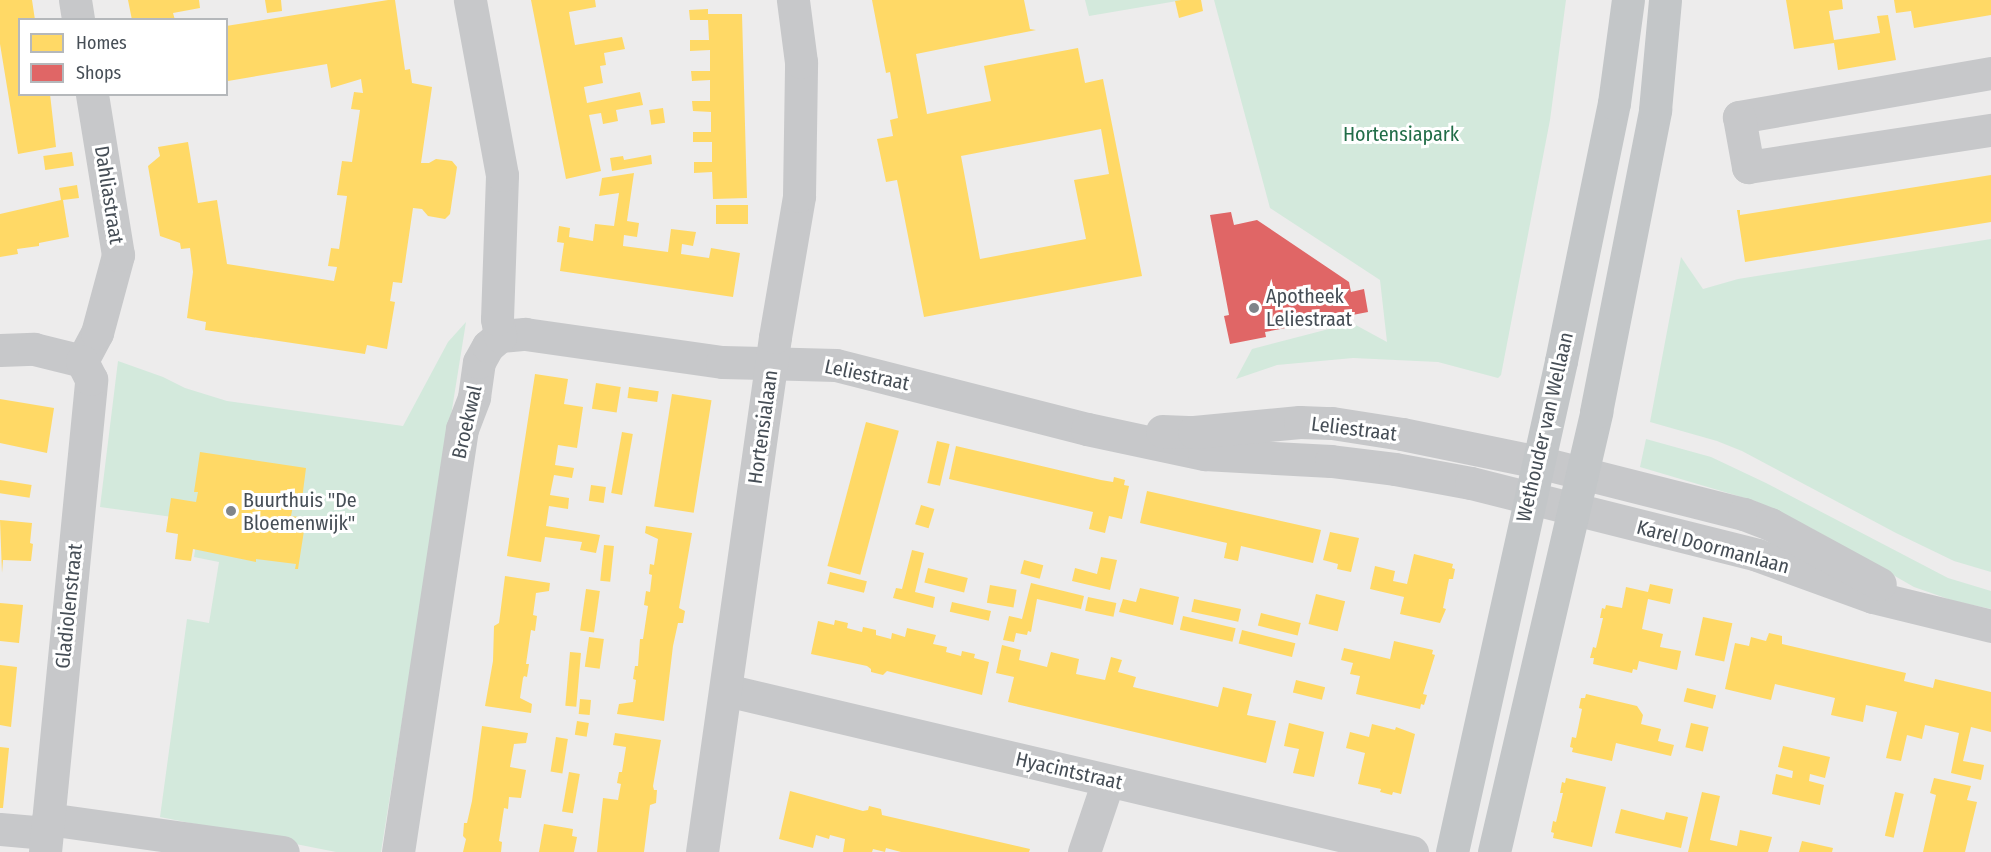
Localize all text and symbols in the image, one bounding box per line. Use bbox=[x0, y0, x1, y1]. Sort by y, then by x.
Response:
legend bbox=[18, 18, 228, 96]
text: Homes bbox=[76, 32, 127, 54]
text: Shops bbox=[76, 62, 121, 84]
park label: Hortensiapark bbox=[1343, 122, 1459, 146]
street label: Dahliastraat bbox=[89, 144, 129, 246]
place label: Apotheek Leliestraat bbox=[1266, 284, 1352, 331]
marker: Apotheek Leliestraat bbox=[1247, 301, 1261, 315]
street label: Wethouder van Wellaan bbox=[1512, 330, 1578, 524]
street label: Leliestraat bbox=[822, 354, 912, 396]
street label: Hortensialaan bbox=[743, 369, 783, 485]
street label: Broekwal bbox=[447, 383, 487, 461]
street label: Leliestraat bbox=[1310, 412, 1398, 446]
place label: Buurthuis "De Bloemenwijk" bbox=[243, 488, 357, 535]
marker: Buurthuis "De Bloemenwijk" bbox=[224, 504, 238, 518]
street label: Karel Doormanlaan bbox=[1634, 515, 1792, 579]
street label: Gladiolenstraat bbox=[50, 542, 88, 670]
street label: Hyacintstraat bbox=[1013, 747, 1125, 795]

